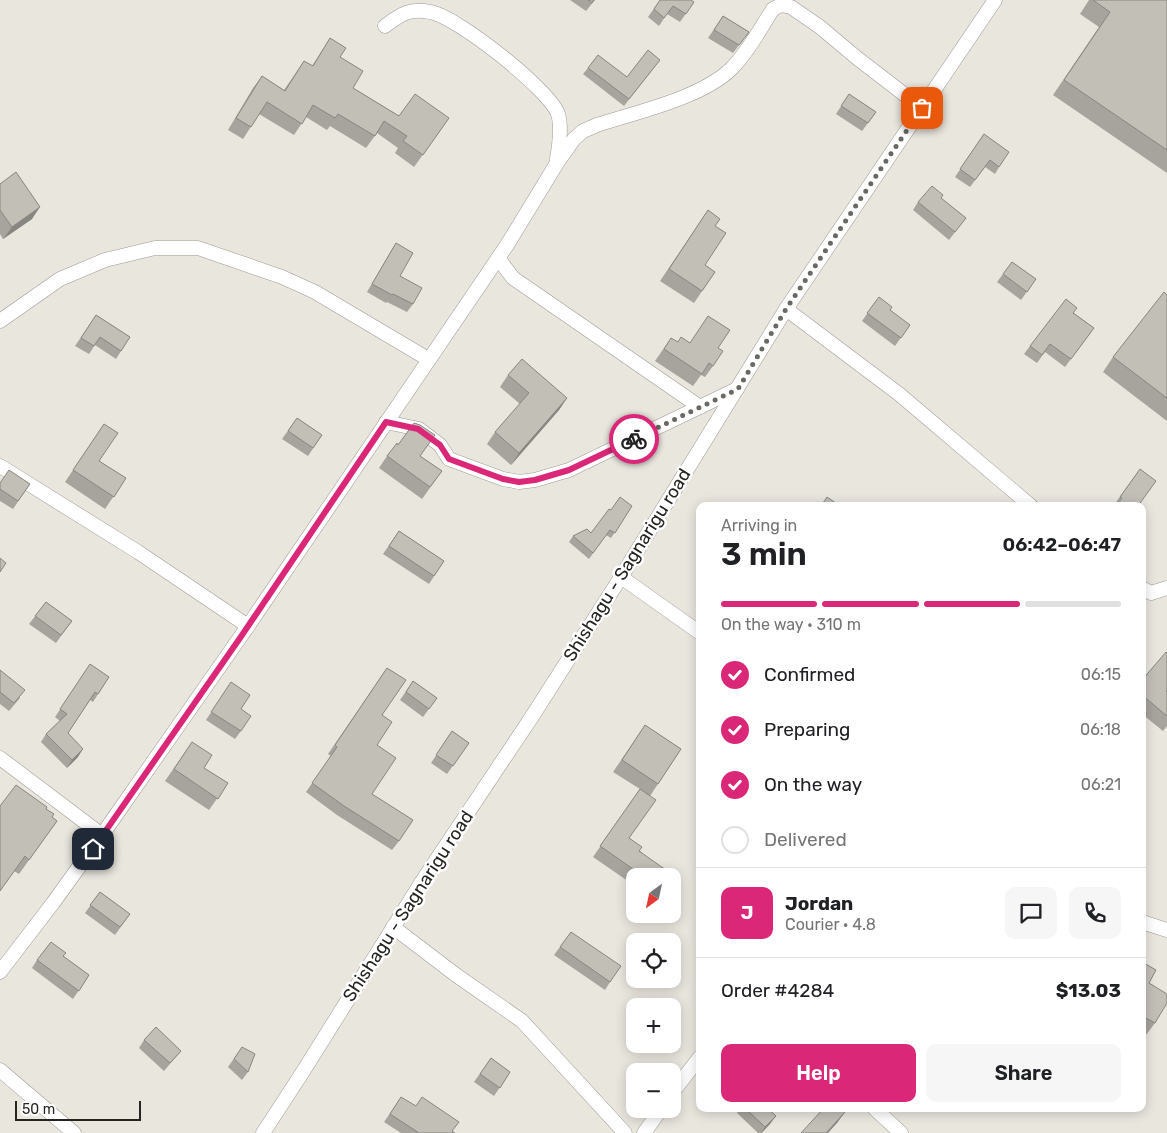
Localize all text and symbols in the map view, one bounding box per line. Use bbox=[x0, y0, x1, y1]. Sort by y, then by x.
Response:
pin bbox=[901, 87, 943, 129]
icon: bag bbox=[908, 94, 936, 122]
courier bbox=[609, 414, 659, 464]
icon: bike bbox=[620, 425, 648, 453]
street label: Shishagu - Sagnarigu road bbox=[559, 465, 695, 665]
text: Arriving in bbox=[721, 516, 797, 535]
text: 06:42–06:47 bbox=[1003, 533, 1121, 556]
text: 3 min bbox=[721, 535, 807, 573]
text: On the way · 310 m bbox=[721, 615, 861, 634]
icon: check bbox=[721, 661, 749, 689]
text: Confirmed bbox=[764, 663, 855, 686]
text: 06:15 bbox=[1081, 665, 1121, 684]
icon: check bbox=[721, 716, 749, 744]
text: Preparing bbox=[764, 718, 850, 741]
text: 06:18 bbox=[1080, 720, 1121, 739]
icon: check bbox=[721, 771, 749, 799]
text: On the way bbox=[764, 773, 862, 796]
text: 06:21 bbox=[1081, 775, 1121, 794]
street label: Shishagu - Sagnarigu road bbox=[338, 806, 478, 1006]
pin bbox=[72, 828, 114, 870]
text: Delivered bbox=[764, 828, 847, 851]
icon: home bbox=[79, 835, 107, 863]
north arrow bbox=[626, 868, 681, 922]
map controls bbox=[626, 868, 681, 1118]
button: chat bbox=[1005, 887, 1057, 939]
button: phone bbox=[1069, 887, 1121, 939]
text: Jordan bbox=[785, 892, 853, 915]
text: J bbox=[741, 901, 753, 924]
text: Courier · 4.8 bbox=[785, 915, 876, 934]
button: locate bbox=[626, 933, 681, 988]
text: Order #4284 bbox=[721, 979, 834, 1002]
text: $13.03 bbox=[1056, 979, 1121, 1002]
button: + bbox=[626, 998, 681, 1053]
button: Help bbox=[721, 1044, 916, 1102]
button: Share bbox=[926, 1044, 1121, 1102]
button: − bbox=[626, 1063, 681, 1118]
scale bar bbox=[15, 1098, 141, 1121]
text: 50 m bbox=[22, 1101, 55, 1118]

